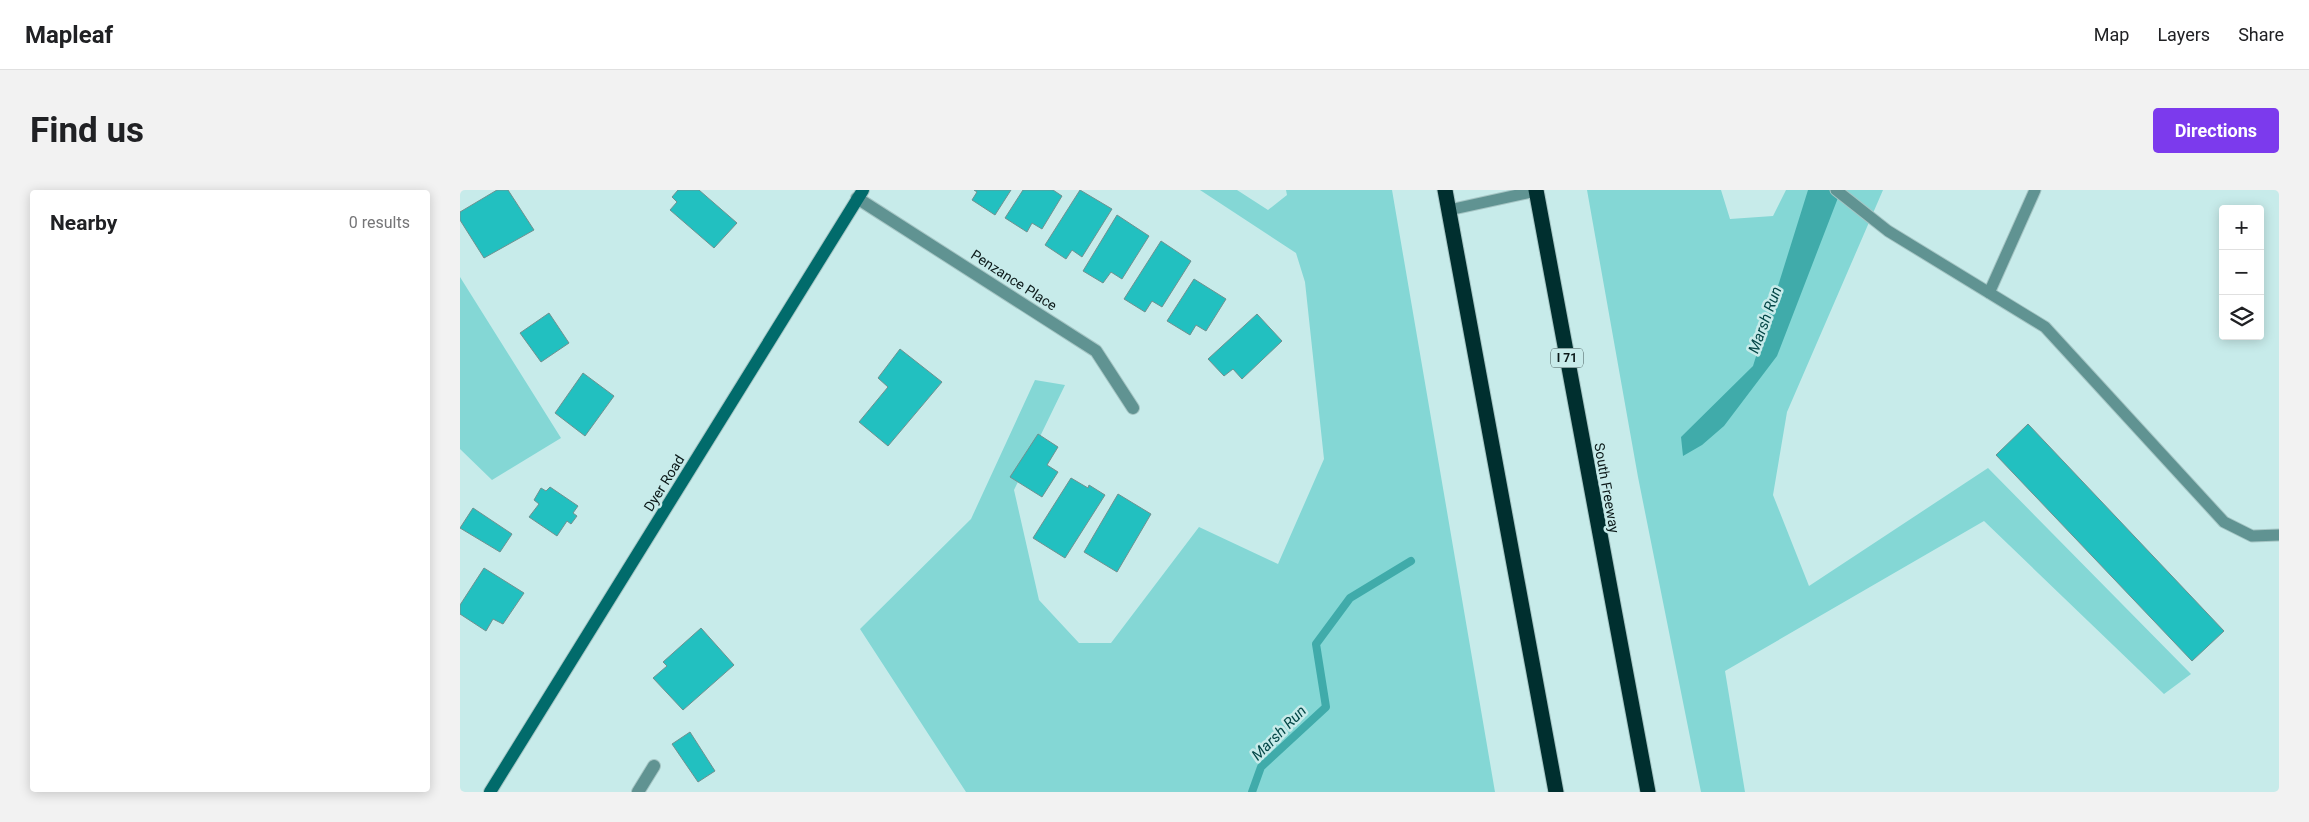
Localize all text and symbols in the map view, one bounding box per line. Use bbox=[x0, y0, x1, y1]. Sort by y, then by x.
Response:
text: Mapleaf bbox=[25, 21, 113, 49]
text: Map bbox=[2094, 24, 2129, 45]
text: Layers bbox=[2157, 24, 2210, 45]
text: Share bbox=[2238, 24, 2284, 45]
button: Directions bbox=[2153, 108, 2279, 153]
text: Find us bbox=[30, 110, 144, 151]
map controls bbox=[2219, 205, 2264, 340]
button: + bbox=[2219, 205, 2264, 250]
text: Nearby bbox=[50, 211, 117, 235]
text: 0 results bbox=[349, 213, 410, 232]
street label: Penzance Place bbox=[968, 246, 1060, 314]
button: − bbox=[2219, 250, 2264, 295]
water label: Marsh Run bbox=[1745, 284, 1785, 356]
button: layers bbox=[2219, 295, 2264, 340]
road number: I 71 bbox=[1551, 348, 1583, 368]
street label: South Freeway bbox=[1591, 442, 1623, 535]
street label: Dyer Road bbox=[640, 452, 688, 514]
water label: Marsh Run bbox=[1248, 702, 1310, 764]

